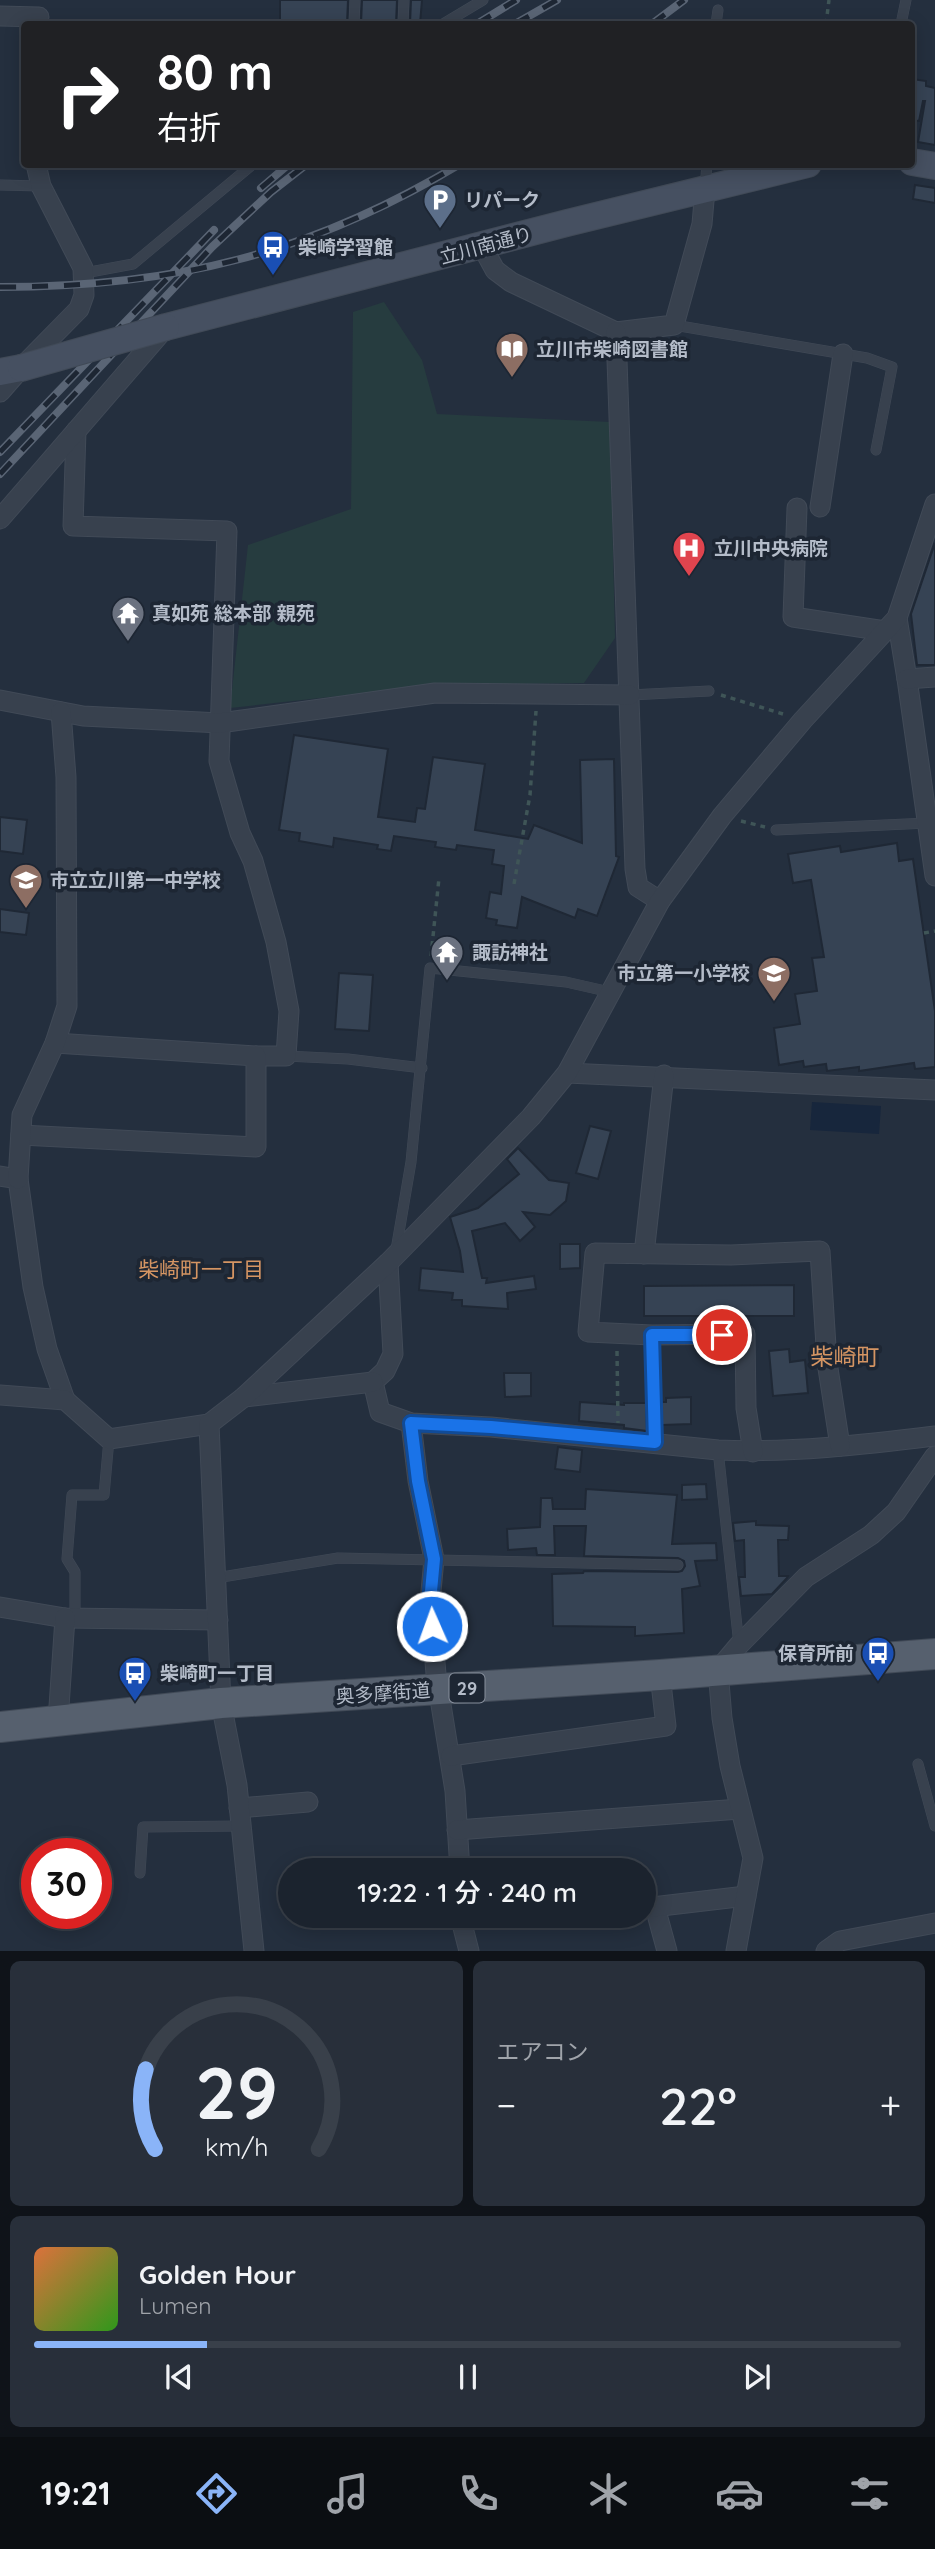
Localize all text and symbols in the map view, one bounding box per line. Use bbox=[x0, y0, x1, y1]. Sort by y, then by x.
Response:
text: 80 m bbox=[157, 41, 273, 102]
icon: right bbox=[42, 49, 133, 140]
text: 右折 bbox=[157, 107, 221, 147]
parking icon: リパーク bbox=[421, 181, 459, 230]
place label: リパーク bbox=[464, 188, 540, 212]
street label: 立川南通り bbox=[437, 221, 535, 269]
bus stop icon: 柴崎学習館 bbox=[254, 228, 292, 277]
place label: 柴崎学習館 bbox=[298, 235, 393, 259]
library icon: 立川市柴崎図書館 bbox=[493, 330, 531, 379]
place label: 立川市柴崎図書館 bbox=[536, 337, 688, 361]
hospital icon: 立川中央病院 bbox=[670, 529, 708, 578]
place label: 立川中央病院 bbox=[714, 536, 828, 560]
temple icon: 真如苑 総本部 親苑 bbox=[109, 594, 147, 643]
place label: 真如苑 総本部 親苑 bbox=[152, 601, 315, 625]
school or university icon: 市立立川第一中学校 bbox=[7, 861, 45, 910]
place label: 市立立川第一中学校 bbox=[50, 868, 221, 892]
temple icon: 諏訪神社 bbox=[428, 933, 466, 982]
place label: 諏訪神社 bbox=[472, 940, 548, 964]
school or university icon: 市立第一小学校 bbox=[755, 954, 793, 1003]
place label: 市立第一小学校 bbox=[617, 961, 750, 985]
district label: 柴崎町一丁目 bbox=[138, 1256, 264, 1282]
pin bbox=[692, 1305, 752, 1365]
icon: arrive bbox=[703, 1316, 741, 1354]
district label: 柴崎町 bbox=[811, 1342, 880, 1371]
position arrow bbox=[395, 1589, 469, 1663]
bus stop icon: 保育所前 bbox=[859, 1634, 897, 1683]
place label: 保育所前 bbox=[778, 1641, 854, 1665]
bus stop icon: 柴崎町一丁目 bbox=[116, 1654, 154, 1703]
place label: 柴崎町一丁目 bbox=[160, 1661, 274, 1685]
road number: 29 bbox=[449, 1674, 484, 1702]
street label: 奥多摩街道 bbox=[335, 1678, 431, 1708]
speed limit sign: 30 bbox=[21, 1838, 112, 1929]
text: 19:22 · 1 分 · 240 m bbox=[357, 1876, 577, 1909]
text: エアコン bbox=[497, 2037, 589, 2066]
text: 29 bbox=[195, 2047, 278, 2138]
text: 22° bbox=[659, 2073, 737, 2138]
text: − bbox=[497, 2081, 516, 2129]
text: + bbox=[880, 2081, 901, 2129]
text: km/h bbox=[205, 2131, 268, 2162]
text: Golden Hour bbox=[139, 2258, 296, 2291]
text: Lumen bbox=[139, 2291, 212, 2320]
icon: previous bbox=[160, 2358, 198, 2396]
icon: pause bbox=[449, 2358, 487, 2396]
icon: next bbox=[738, 2358, 776, 2396]
icon: directions bbox=[192, 2469, 241, 2518]
icon: music bbox=[323, 2469, 372, 2518]
icon: phone bbox=[454, 2469, 503, 2518]
icon: climate bbox=[584, 2469, 633, 2518]
icon: car bbox=[715, 2469, 764, 2518]
icon: filters bbox=[845, 2469, 894, 2518]
text: 19:21 bbox=[41, 2473, 111, 2513]

